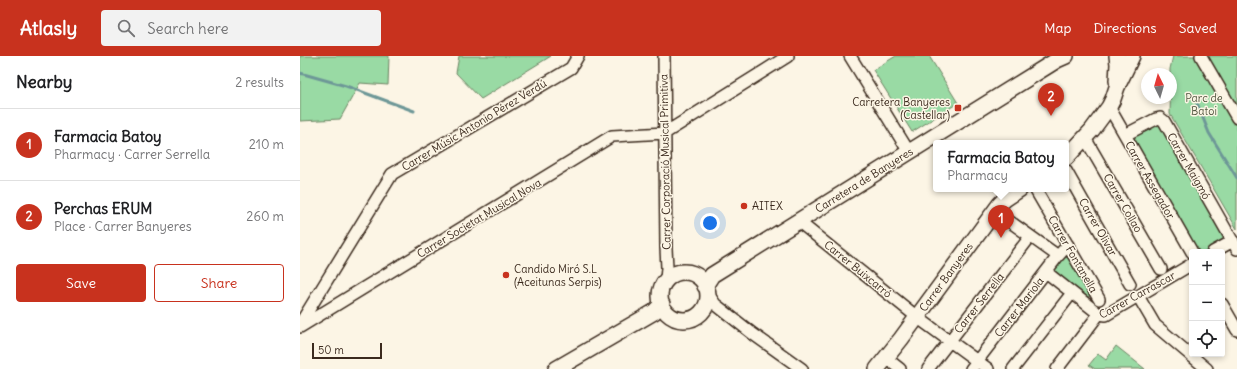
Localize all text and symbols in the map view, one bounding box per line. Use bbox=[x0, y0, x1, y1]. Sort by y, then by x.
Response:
search box bbox=[101, 10, 381, 46]
text: Atlasly bbox=[20, 16, 77, 40]
icon: search bbox=[115, 17, 137, 39]
text: Search here bbox=[147, 19, 229, 38]
text: Map bbox=[1044, 19, 1071, 37]
text: Directions bbox=[1093, 19, 1157, 37]
text: Saved bbox=[1179, 19, 1217, 37]
north arrow bbox=[1141, 68, 1177, 104]
text: Nearby bbox=[16, 71, 72, 93]
text: 2 results bbox=[235, 74, 284, 91]
street label: Carrer Corporació Musical Primitiva bbox=[656, 74, 674, 250]
street label: Carrer Músic Antonio Pérez Verdú bbox=[399, 76, 550, 174]
pin: 2 bbox=[1038, 83, 1064, 116]
park label: Parc de Batoi bbox=[1185, 91, 1223, 118]
place label: Carretera Banyeres (Castellar) bbox=[852, 95, 950, 122]
marker: Carretera Banyeres (Castellar) bbox=[953, 103, 963, 113]
text: Farmacia Batoy bbox=[54, 127, 162, 146]
street label: Carrer Maigmó bbox=[1164, 130, 1214, 202]
text: 1 bbox=[26, 136, 32, 153]
text: 210 m bbox=[249, 136, 284, 153]
street label: Carrer Assegador bbox=[1122, 139, 1178, 222]
popup bbox=[933, 140, 1069, 192]
street label: Carretera de Banyeres bbox=[812, 144, 916, 216]
text: Pharmacy · Carrer Serrella bbox=[54, 146, 210, 163]
text: Farmacia Batoy bbox=[947, 148, 1055, 167]
text: Pharmacy bbox=[947, 167, 1008, 184]
street label: Carrer Collao bbox=[1100, 171, 1146, 235]
street label: Carrer Societat Musical Nova bbox=[414, 175, 544, 261]
street label: Carrer Olivar bbox=[1076, 196, 1120, 259]
text: Perchas ERUM bbox=[54, 199, 153, 218]
place label: AITEX bbox=[752, 199, 783, 213]
marker: AITEX bbox=[739, 201, 749, 211]
pin: 1 bbox=[988, 205, 1014, 238]
text: 2 bbox=[25, 208, 33, 225]
text: 260 m bbox=[246, 208, 284, 225]
your location bbox=[700, 213, 720, 233]
street label: Carrer Fontanella bbox=[1045, 213, 1101, 295]
text: Place · Carrer Banyeres bbox=[54, 218, 192, 235]
street label: Carrer Buixcarró bbox=[821, 237, 895, 301]
street label: Carrer Banyeres bbox=[916, 240, 976, 314]
map controls bbox=[1189, 249, 1225, 357]
button: + bbox=[1189, 249, 1225, 285]
place label: Candido Miró S.L (Aceitunas Serpis) bbox=[514, 262, 602, 289]
button: Save bbox=[16, 264, 146, 302]
button: Share bbox=[154, 264, 284, 302]
street label: Carrer Carrascar bbox=[1096, 268, 1178, 322]
marker: Candido Miró S.L (Aceitunas Serpis) bbox=[501, 270, 511, 280]
street label: Carrer Serrella bbox=[951, 270, 1007, 336]
street label: Carrer Mariola bbox=[991, 274, 1047, 340]
button: − bbox=[1189, 285, 1225, 321]
button: locate bbox=[1189, 321, 1225, 357]
scale bar bbox=[312, 341, 382, 360]
text: 50 m bbox=[318, 343, 344, 357]

